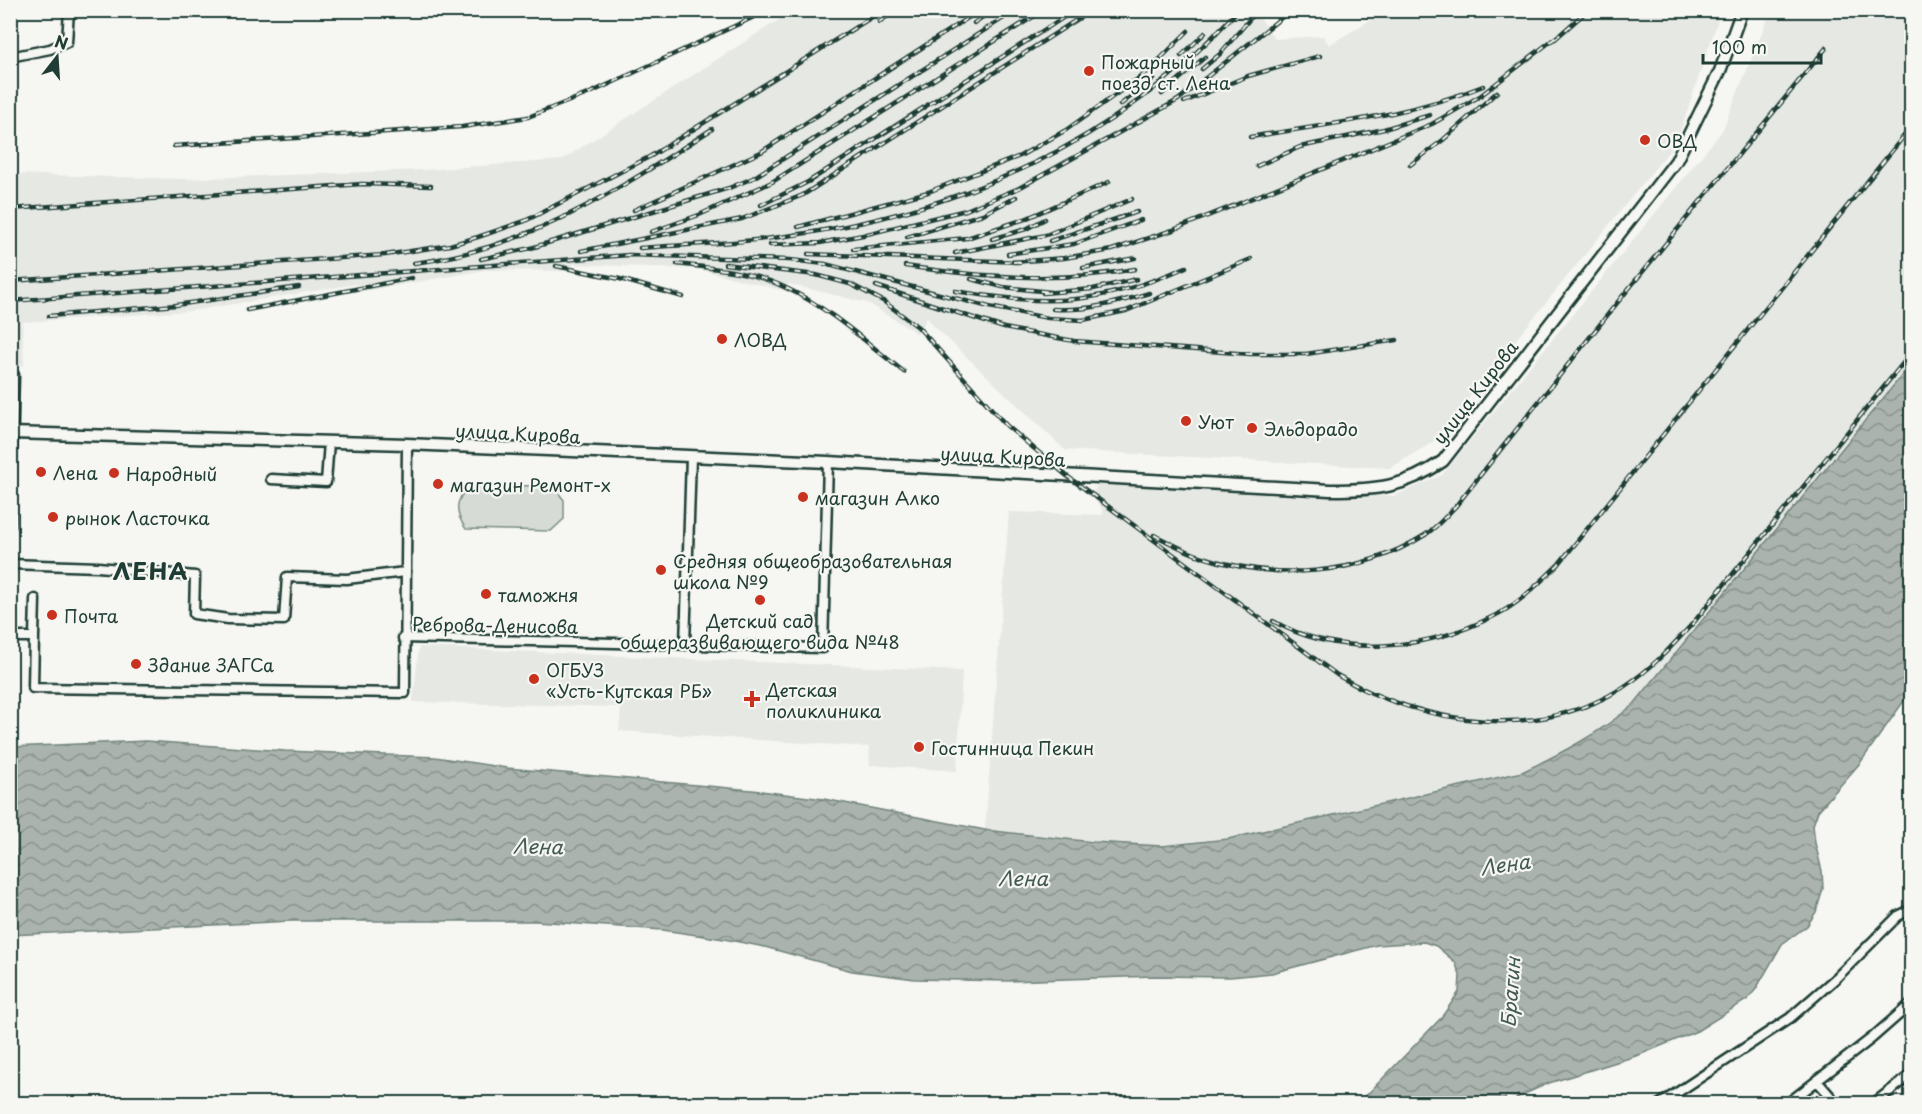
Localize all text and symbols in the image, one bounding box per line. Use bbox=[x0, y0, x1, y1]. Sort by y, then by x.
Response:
north arrow bbox=[27, 27, 87, 87]
scale bar bbox=[1703, 27, 1822, 65]
text: N bbox=[52, 28, 71, 55]
text: 100 m bbox=[1712, 33, 1767, 60]
place label: Пожарный поезд ст. Лена bbox=[1101, 48, 1231, 96]
marker: Пожарный поезд ст. Лена bbox=[1082, 64, 1096, 78]
place label: ОВД bbox=[1657, 127, 1697, 154]
marker: ОВД bbox=[1638, 133, 1652, 147]
place label: ЛОВД bbox=[734, 326, 787, 353]
marker: ЛОВД bbox=[715, 332, 729, 346]
street label: улица Кирова bbox=[1426, 334, 1525, 450]
place label: Уют bbox=[1198, 408, 1234, 435]
marker: Уют bbox=[1179, 414, 1193, 428]
place label: Эльдорадо bbox=[1264, 415, 1358, 442]
street label: улица Кирова bbox=[455, 416, 582, 450]
marker: Эльдорадо bbox=[1245, 421, 1259, 435]
street label: улица Кирова bbox=[940, 439, 1067, 473]
place label: Лена bbox=[53, 459, 98, 486]
place label: Народный bbox=[126, 460, 217, 487]
marker: Лена bbox=[34, 465, 48, 479]
marker: Народный bbox=[107, 466, 121, 480]
place label: магазин Ремонт-х bbox=[450, 471, 611, 498]
marker: магазин Ремонт-х bbox=[431, 477, 445, 491]
place label: магазин Алко bbox=[815, 484, 940, 511]
marker: магазин Алко bbox=[796, 490, 810, 504]
place label: рынок Ласточка bbox=[65, 504, 210, 531]
marker: рынок Ласточка bbox=[46, 510, 60, 524]
place label: Средняя общеобразовательная школа №9 bbox=[673, 547, 952, 595]
district label: ЛЕНА bbox=[113, 552, 189, 588]
marker: Средняя общеобразовательная школа №9 bbox=[654, 563, 668, 577]
place label: таможня bbox=[498, 581, 578, 608]
marker: таможня bbox=[479, 587, 493, 601]
marker: Детский сад общеразвивающего вида №48 bbox=[753, 593, 767, 607]
place label: Почта bbox=[64, 602, 119, 629]
place label: Детский сад общеразвивающего вида №48 bbox=[620, 607, 900, 655]
marker: Почта bbox=[45, 608, 59, 622]
street label: Реброва-Денисова bbox=[412, 610, 579, 640]
place label: Здание ЗАГСа bbox=[148, 651, 274, 678]
place label: ОГБУЗ «Усть-Кутская РБ» bbox=[546, 656, 712, 704]
marker: Здание ЗАГСа bbox=[129, 657, 143, 671]
marker: ОГБУЗ «Усть-Кутская РБ» bbox=[527, 672, 541, 686]
place label: Детская поликлиника bbox=[765, 676, 882, 724]
marker: Детская поликлиника bbox=[743, 690, 761, 708]
place label: Гостинница Пекин bbox=[931, 734, 1094, 761]
marker: Гостинница Пекин bbox=[912, 740, 926, 754]
water label: Лена bbox=[513, 831, 564, 861]
water label: Лена bbox=[1478, 846, 1532, 882]
water label: Лена bbox=[998, 863, 1048, 893]
water label: Брагин bbox=[1493, 954, 1528, 1028]

